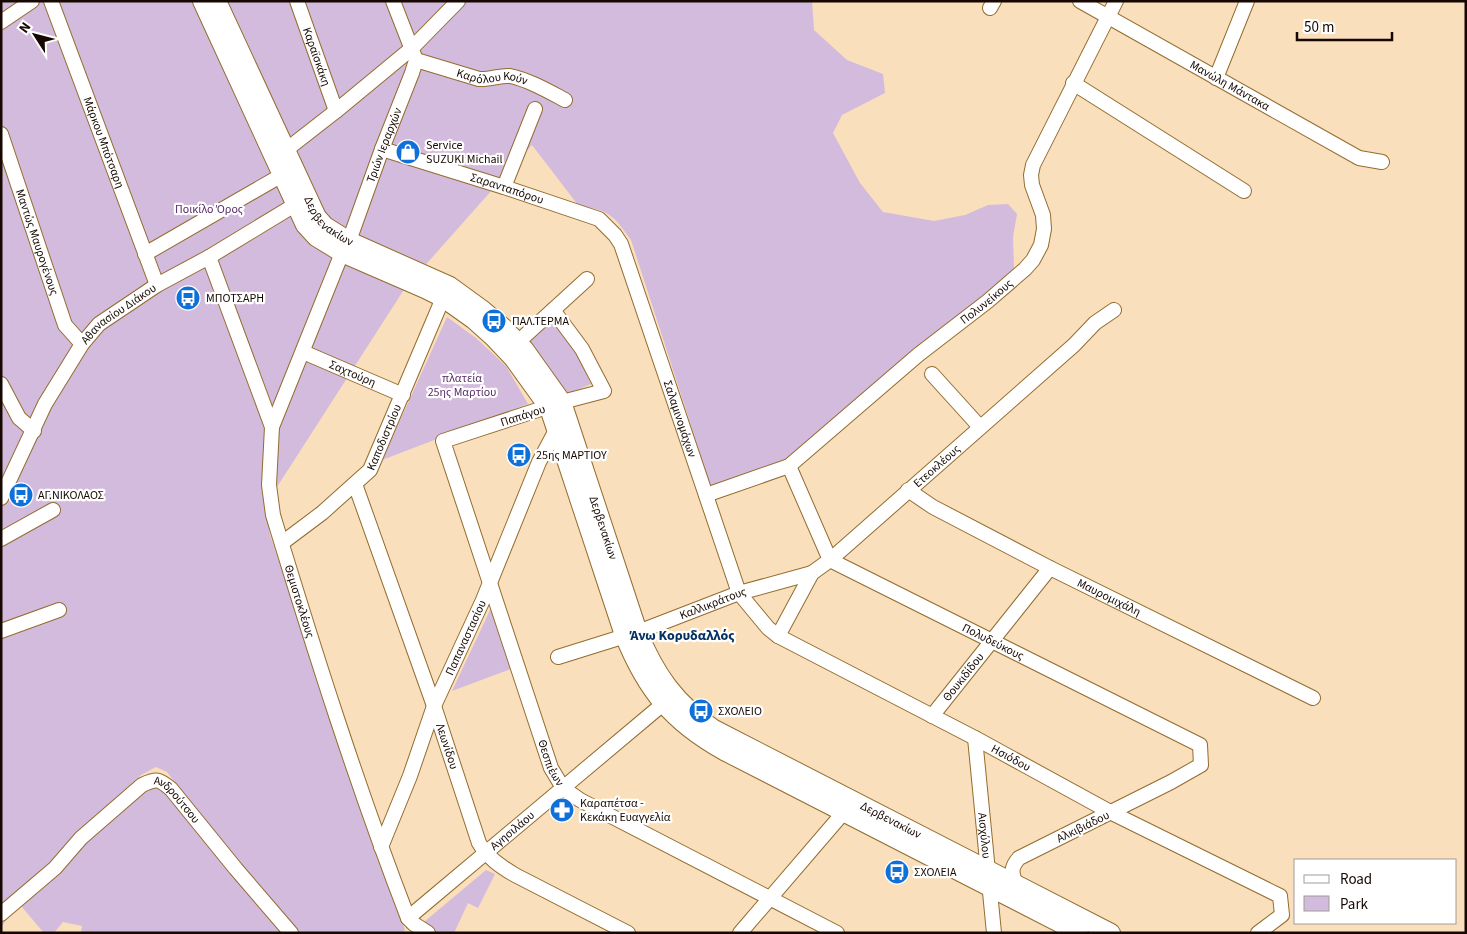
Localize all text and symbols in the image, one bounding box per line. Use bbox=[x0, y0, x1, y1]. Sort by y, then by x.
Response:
north arrow bbox=[10, 10, 60, 60]
scale bar bbox=[1297, 10, 1392, 42]
text: 50 m bbox=[1304, 17, 1334, 38]
text: N bbox=[14, 18, 36, 38]
street label: Καραϊσκάκη bbox=[298, 25, 335, 88]
street label: Μανώλη Μάντακα bbox=[1187, 56, 1273, 115]
street label: Καρόλου Κούν bbox=[455, 64, 531, 89]
street label: Μάρκου Μπότσαρη bbox=[79, 94, 129, 191]
street label: Τριών Ιεραρχών bbox=[362, 105, 406, 185]
place label: Service SUZUKI Michail bbox=[426, 137, 502, 168]
shop icon: Service SUZUKI Michail bbox=[395, 139, 421, 165]
street label: Σαρανταπόρου bbox=[468, 168, 546, 208]
street label: Μαντώς Μαυρογένους bbox=[12, 187, 63, 297]
street label: Δερβενακίων bbox=[300, 193, 356, 250]
park label: Ποικίλο Όρος bbox=[175, 201, 243, 218]
street label: Πολυνείκους bbox=[956, 275, 1016, 328]
street label: Αθανασίου Διάκου bbox=[77, 279, 160, 348]
bus stop icon: ΜΠΟΤΣΑΡΗ bbox=[175, 285, 201, 311]
place label: ΜΠΟΤΣΑΡΗ bbox=[206, 290, 264, 307]
bus stop icon: ΠΑΛ.ΤΕΡΜΑ bbox=[481, 308, 507, 334]
place label: ΠΑΛ.ΤΕΡΜΑ bbox=[512, 313, 569, 330]
street label: Σαχτούρη bbox=[327, 356, 379, 391]
park label: πλατεία 25ης Μαρτίου bbox=[428, 370, 496, 401]
street label: Σαλαμινομάχων bbox=[659, 378, 701, 460]
street label: Παπάγου bbox=[498, 401, 548, 431]
street label: Καποδιστρίου bbox=[362, 402, 405, 473]
street label: Ετεοκλέους bbox=[909, 441, 964, 491]
bus stop icon: 25ης ΜΑΡΤΙΟΥ bbox=[506, 442, 532, 468]
place label: 25ης ΜΑΡΤΙΟΥ bbox=[536, 447, 607, 464]
bus stop icon: ΑΓ.ΝΙΚΟΛΑΟΣ bbox=[8, 482, 34, 508]
place label: ΑΓ.ΝΙΚΟΛΑΟΣ bbox=[38, 487, 104, 504]
street label: Δερβενακίων bbox=[585, 494, 622, 562]
street label: Θεμιστοκλέους bbox=[280, 563, 319, 640]
street label: Μαυρομιχάλη bbox=[1074, 574, 1144, 620]
street label: Καλλικράτους bbox=[677, 583, 748, 624]
street label: Παπαναστασίου bbox=[441, 597, 490, 678]
street label: Πολυδεύκους bbox=[959, 619, 1027, 664]
district label: Άνω Κορυδαλλός bbox=[629, 626, 735, 646]
street label: Θουκιδίδου bbox=[938, 649, 988, 705]
bus stop icon: ΣΧΟΛΕΙΟ bbox=[688, 698, 714, 724]
place label: ΣΧΟΛΕΙΟ bbox=[718, 703, 762, 720]
street label: Λεωνίδου bbox=[432, 721, 463, 771]
street label: Θεσπιέων bbox=[534, 737, 568, 789]
street label: Ησιόδου bbox=[988, 740, 1034, 775]
street label: Ανδρούτσου bbox=[153, 772, 204, 827]
place label: Καραπέτσα - Κεκάκη Ευαγγελία bbox=[580, 795, 671, 826]
pharmacy icon: Καραπέτσα - Κεκάκη Ευαγγελία bbox=[549, 797, 575, 823]
street label: Δερβενακίων bbox=[857, 797, 924, 843]
street label: Αγησιλάου bbox=[486, 807, 538, 854]
street label: Αλκιβιάδου bbox=[1054, 807, 1112, 847]
street label: Αισχύλου bbox=[974, 812, 995, 859]
bus stop icon: ΣΧΟΛΕΙΑ bbox=[884, 859, 910, 885]
legend bbox=[1294, 859, 1457, 924]
place label: ΣΧΟΛΕΙΑ bbox=[914, 864, 957, 881]
text: Road bbox=[1340, 869, 1372, 890]
text: Park bbox=[1340, 894, 1369, 915]

